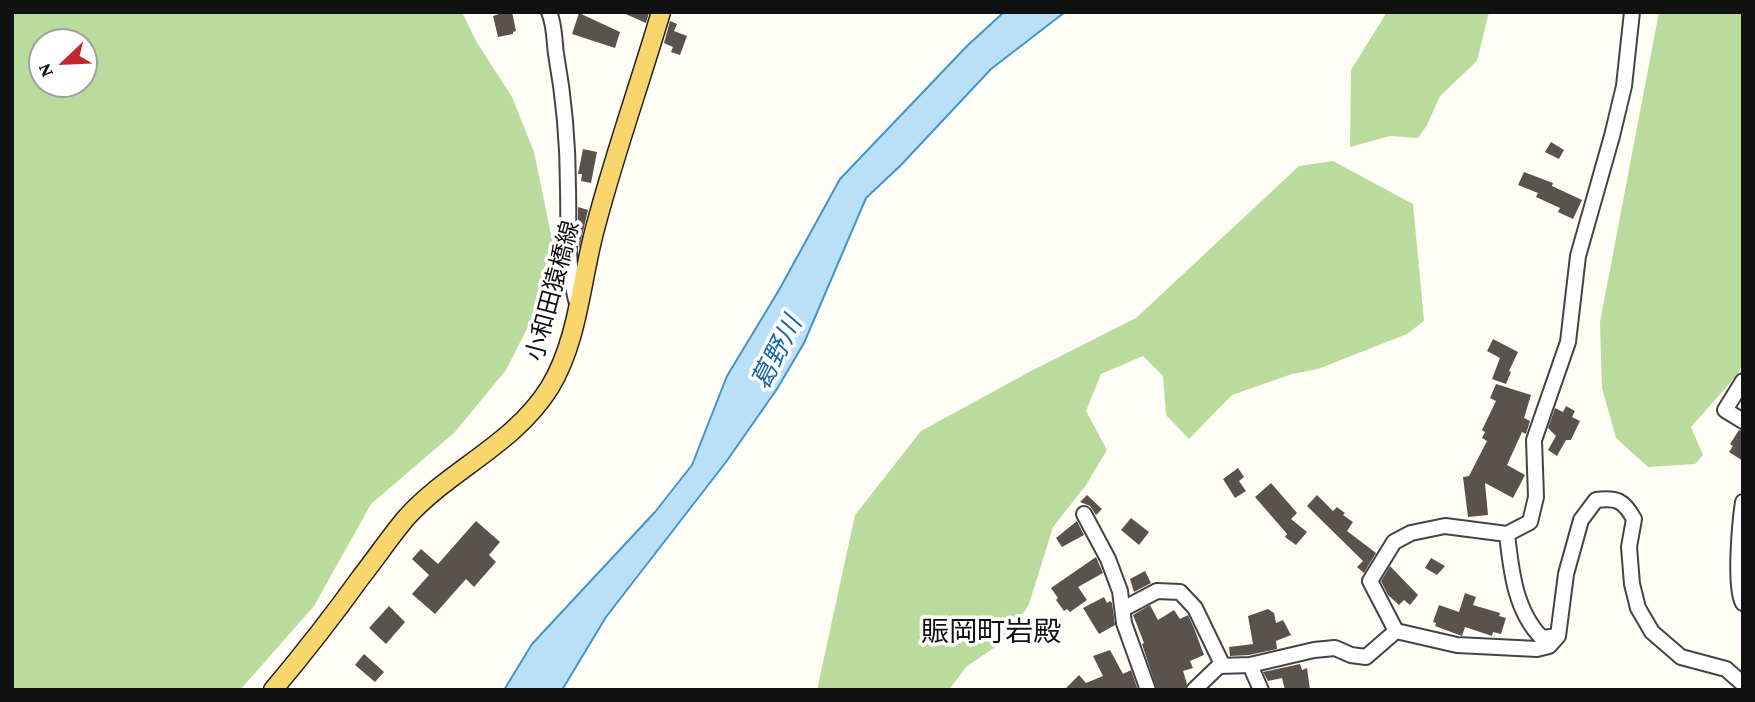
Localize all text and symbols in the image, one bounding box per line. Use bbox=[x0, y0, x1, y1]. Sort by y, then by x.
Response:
north arrow bbox=[28, 28, 98, 98]
text: N bbox=[33, 61, 57, 81]
street label: 小和田猿橋線 bbox=[520, 218, 586, 364]
water label: 葛野川 bbox=[745, 311, 809, 395]
district label: 賑岡町岩殿 bbox=[921, 615, 1061, 649]

